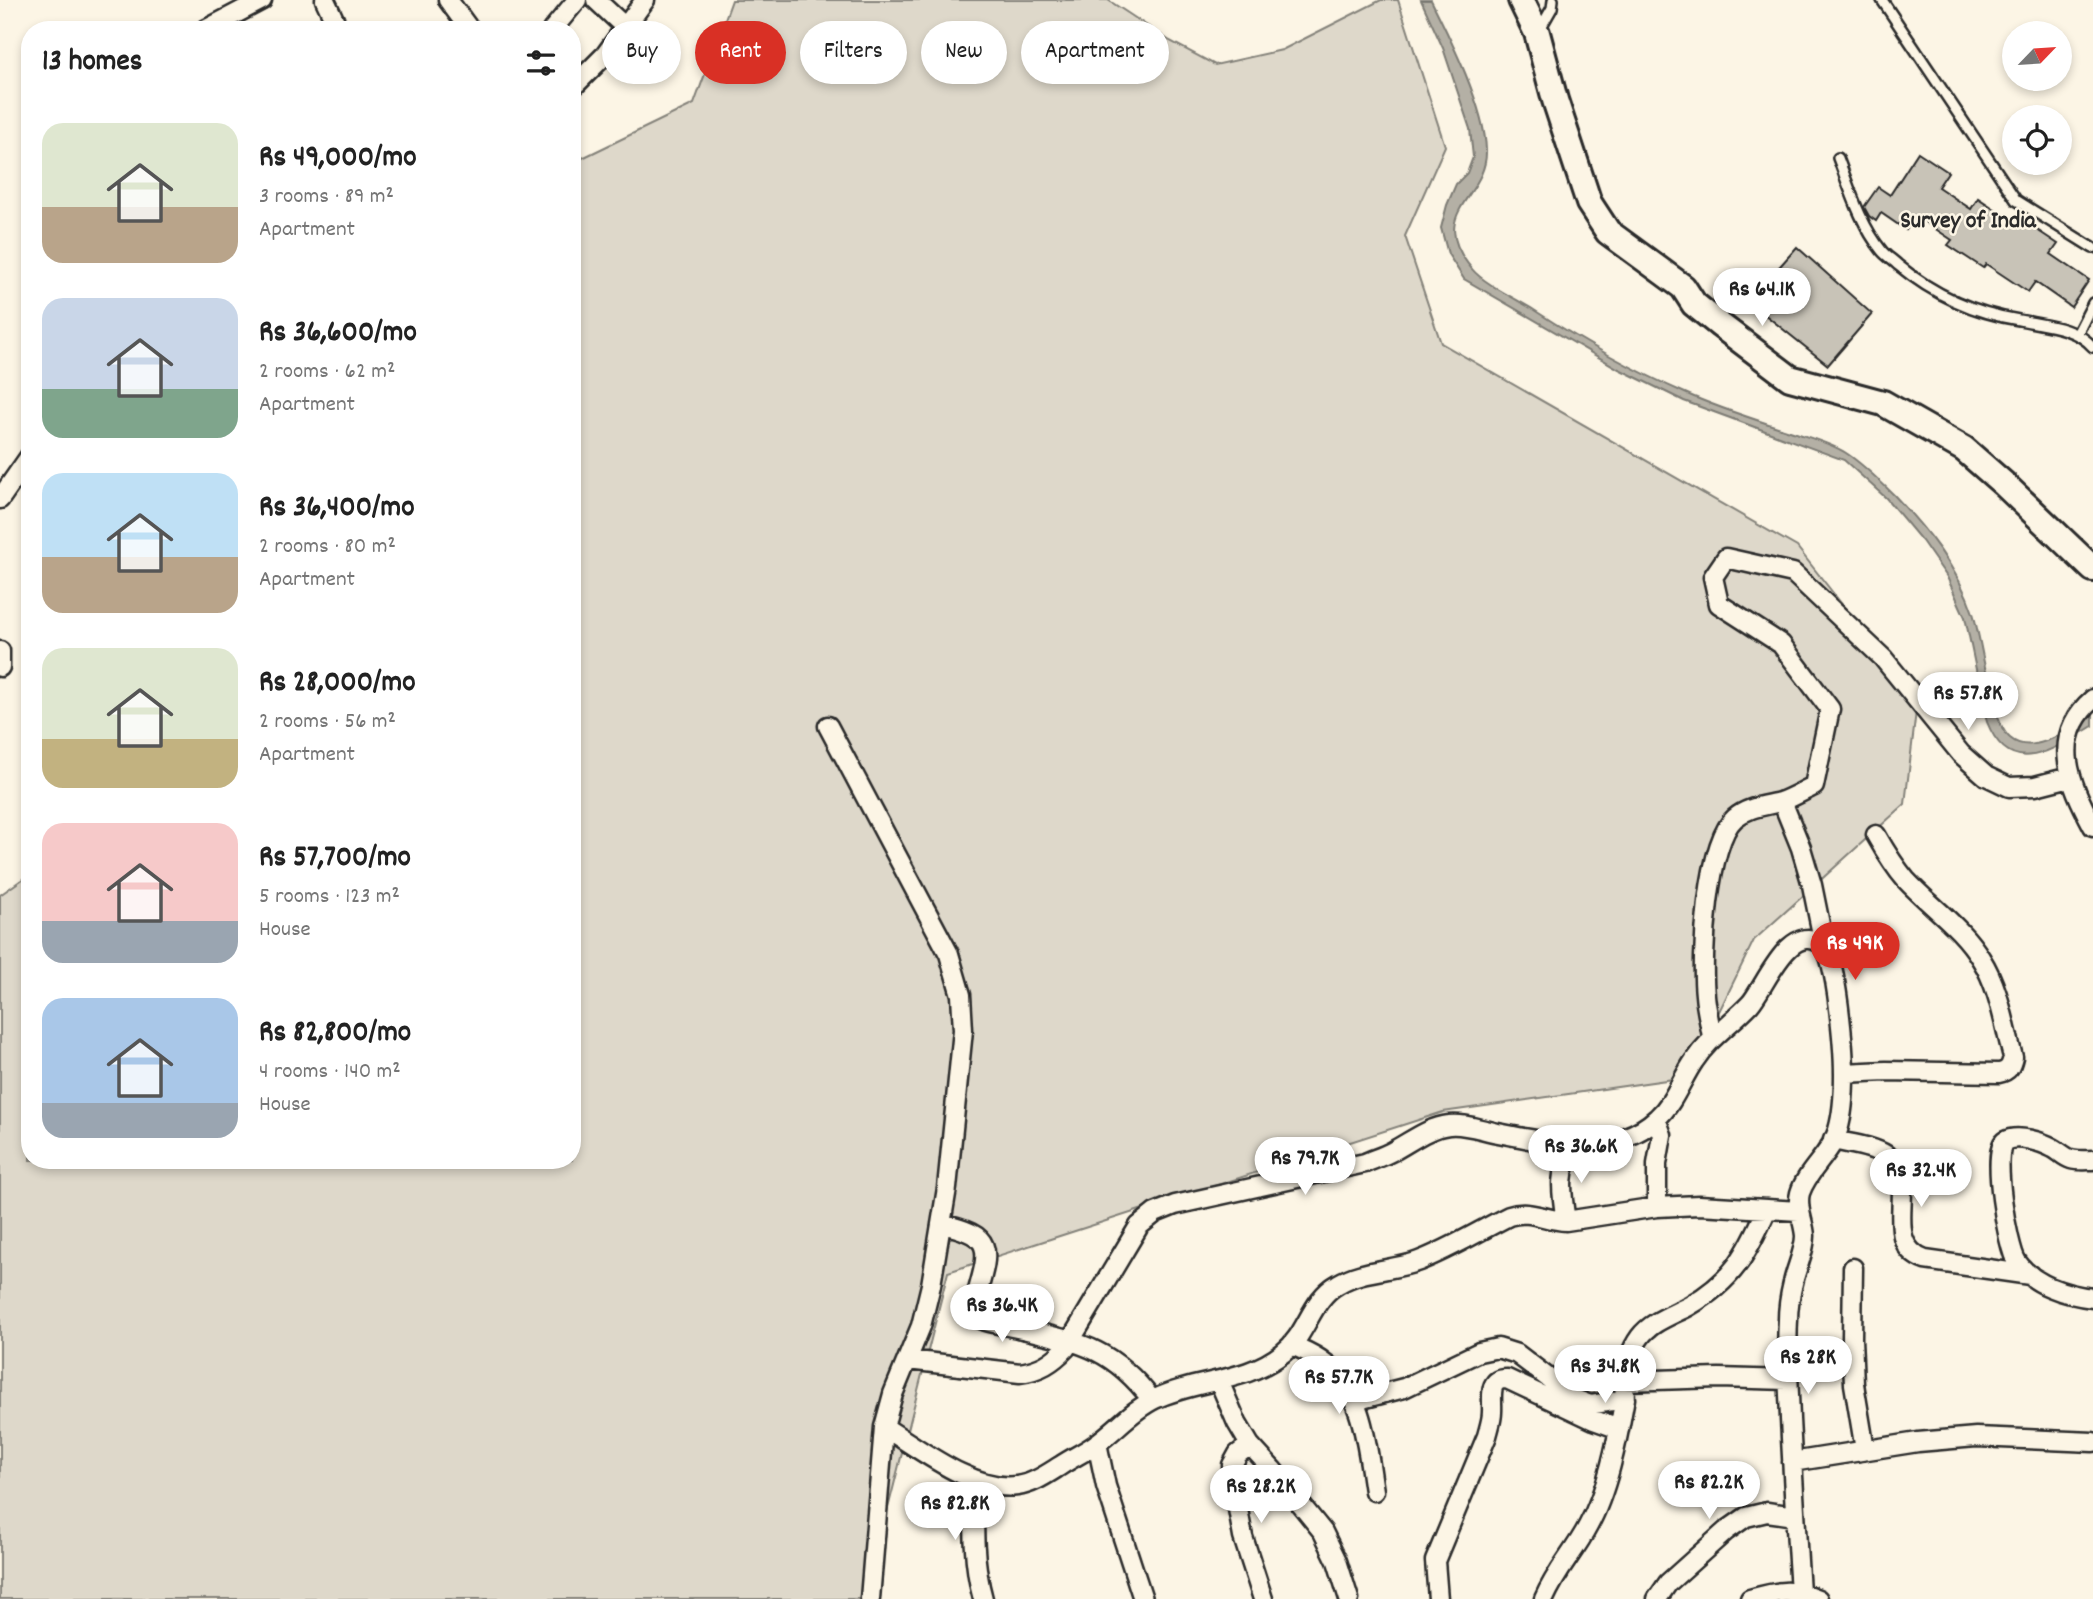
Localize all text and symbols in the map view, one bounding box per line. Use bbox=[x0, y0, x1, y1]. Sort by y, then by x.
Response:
chip: Buy bbox=[602, 21, 681, 84]
chip: Rent bbox=[695, 21, 786, 84]
chip: Filters bbox=[800, 21, 907, 84]
chip: New bbox=[921, 21, 1007, 84]
chip: Apartment bbox=[1021, 21, 1169, 84]
north arrow bbox=[2002, 21, 2072, 91]
map controls bbox=[2002, 21, 2072, 175]
text: 13 homes bbox=[42, 42, 142, 85]
icon: filters bbox=[522, 44, 560, 82]
button: locate bbox=[2002, 105, 2072, 175]
text: Rs 49,000/mo bbox=[259, 138, 417, 181]
icon: home bbox=[98, 151, 182, 235]
text: 3 rooms · 89 m² bbox=[259, 181, 394, 214]
district label: Survey of India bbox=[1900, 205, 2037, 239]
text: Apartment bbox=[259, 214, 355, 247]
pin: Rs 64.1K bbox=[1690, 268, 1834, 328]
text: Rs 64.1K bbox=[1729, 274, 1795, 307]
text: Rs 36,600/mo bbox=[259, 313, 417, 356]
icon: home bbox=[98, 326, 182, 410]
text: 2 rooms · 62 m² bbox=[259, 356, 395, 389]
text: Apartment bbox=[259, 389, 355, 422]
text: Rs 36,400/mo bbox=[259, 488, 415, 531]
icon: home bbox=[98, 501, 182, 585]
text: 2 rooms · 80 m² bbox=[259, 531, 396, 564]
text: Apartment bbox=[259, 564, 355, 597]
text: Rs 28,000/mo bbox=[259, 663, 416, 706]
pin: Rs 57.8K bbox=[1896, 672, 2040, 732]
icon: home bbox=[98, 676, 182, 760]
text: Rs 57.8K bbox=[1933, 678, 2003, 711]
text: 2 rooms · 56 m² bbox=[259, 706, 396, 739]
text: Apartment bbox=[259, 739, 355, 772]
text: Rs 57,700/mo bbox=[259, 838, 411, 881]
icon: home bbox=[98, 851, 182, 935]
text: 5 rooms · 123 m² bbox=[259, 881, 400, 914]
text: House bbox=[259, 914, 311, 947]
pin: Rs 49K bbox=[1798, 922, 1912, 982]
text: Rs 49K bbox=[1827, 928, 1883, 961]
text: Rs 82,800/mo bbox=[259, 1013, 411, 1056]
icon: home bbox=[98, 1026, 182, 1110]
text: 4 rooms · 140 m² bbox=[259, 1056, 401, 1089]
text: House bbox=[259, 1089, 311, 1122]
pin: Rs 36.6K bbox=[1509, 1126, 1653, 1185]
text: Rs 36.6K bbox=[1544, 1131, 1618, 1164]
pin: Rs 79.7K bbox=[1233, 1138, 1377, 1197]
text: Rs 79.7K bbox=[1271, 1143, 1339, 1176]
pin: Rs 32.4K bbox=[1849, 1150, 1993, 1209]
text: Rs 32.4K bbox=[1886, 1155, 1956, 1188]
pin: Rs 36.4K bbox=[930, 1284, 1074, 1344]
text: Rs 36.4K bbox=[966, 1290, 1038, 1323]
pin: Rs 28K bbox=[1751, 1336, 1865, 1396]
text: Rs 28K bbox=[1780, 1342, 1836, 1375]
pin: Rs 34.8K bbox=[1533, 1346, 1677, 1405]
text: Rs 34.8K bbox=[1570, 1351, 1640, 1384]
pin: Rs 57.7K bbox=[1267, 1356, 1411, 1416]
text: Rs 57.7K bbox=[1305, 1362, 1373, 1395]
pin: Rs 82.2K bbox=[1637, 1462, 1781, 1521]
pin: Rs 28.2K bbox=[1189, 1466, 1333, 1525]
text: Rs 82.2K bbox=[1674, 1467, 1744, 1500]
text: Rs 28.2K bbox=[1226, 1471, 1296, 1504]
pin: Rs 82.8K bbox=[883, 1482, 1027, 1542]
text: Rs 82.8K bbox=[920, 1488, 990, 1521]

